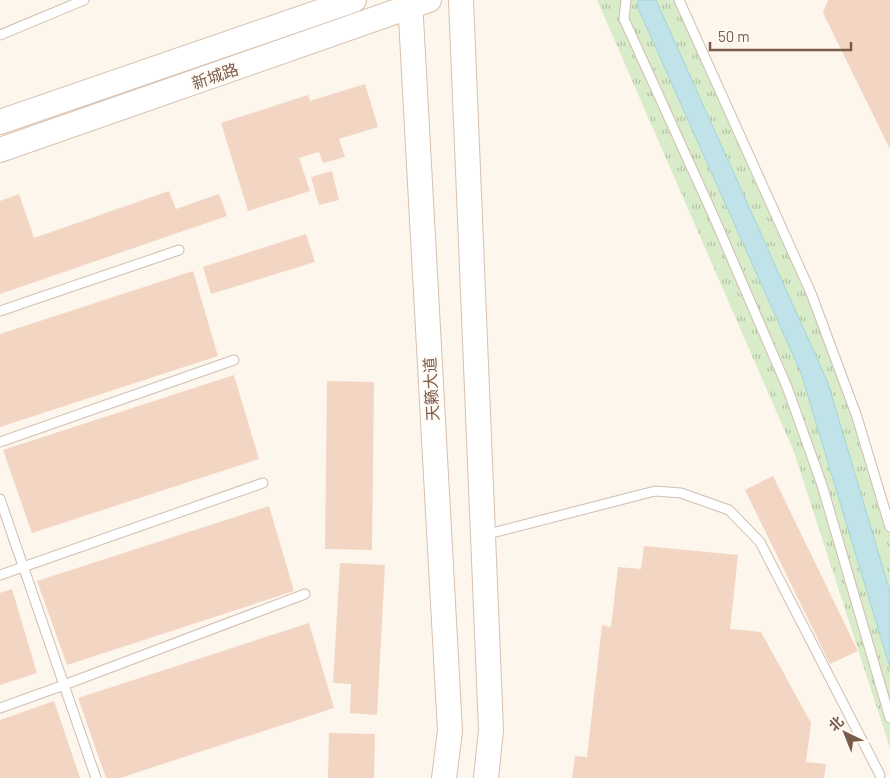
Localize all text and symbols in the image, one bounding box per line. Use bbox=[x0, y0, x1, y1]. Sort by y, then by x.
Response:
scale bar bbox=[710, 20, 851, 52]
text: 50 m bbox=[718, 27, 750, 45]
street label: 新城路 bbox=[189, 59, 241, 92]
street label: 天籁大道 bbox=[419, 357, 442, 421]
north arrow bbox=[820, 708, 870, 758]
text: 北 bbox=[825, 712, 847, 734]

